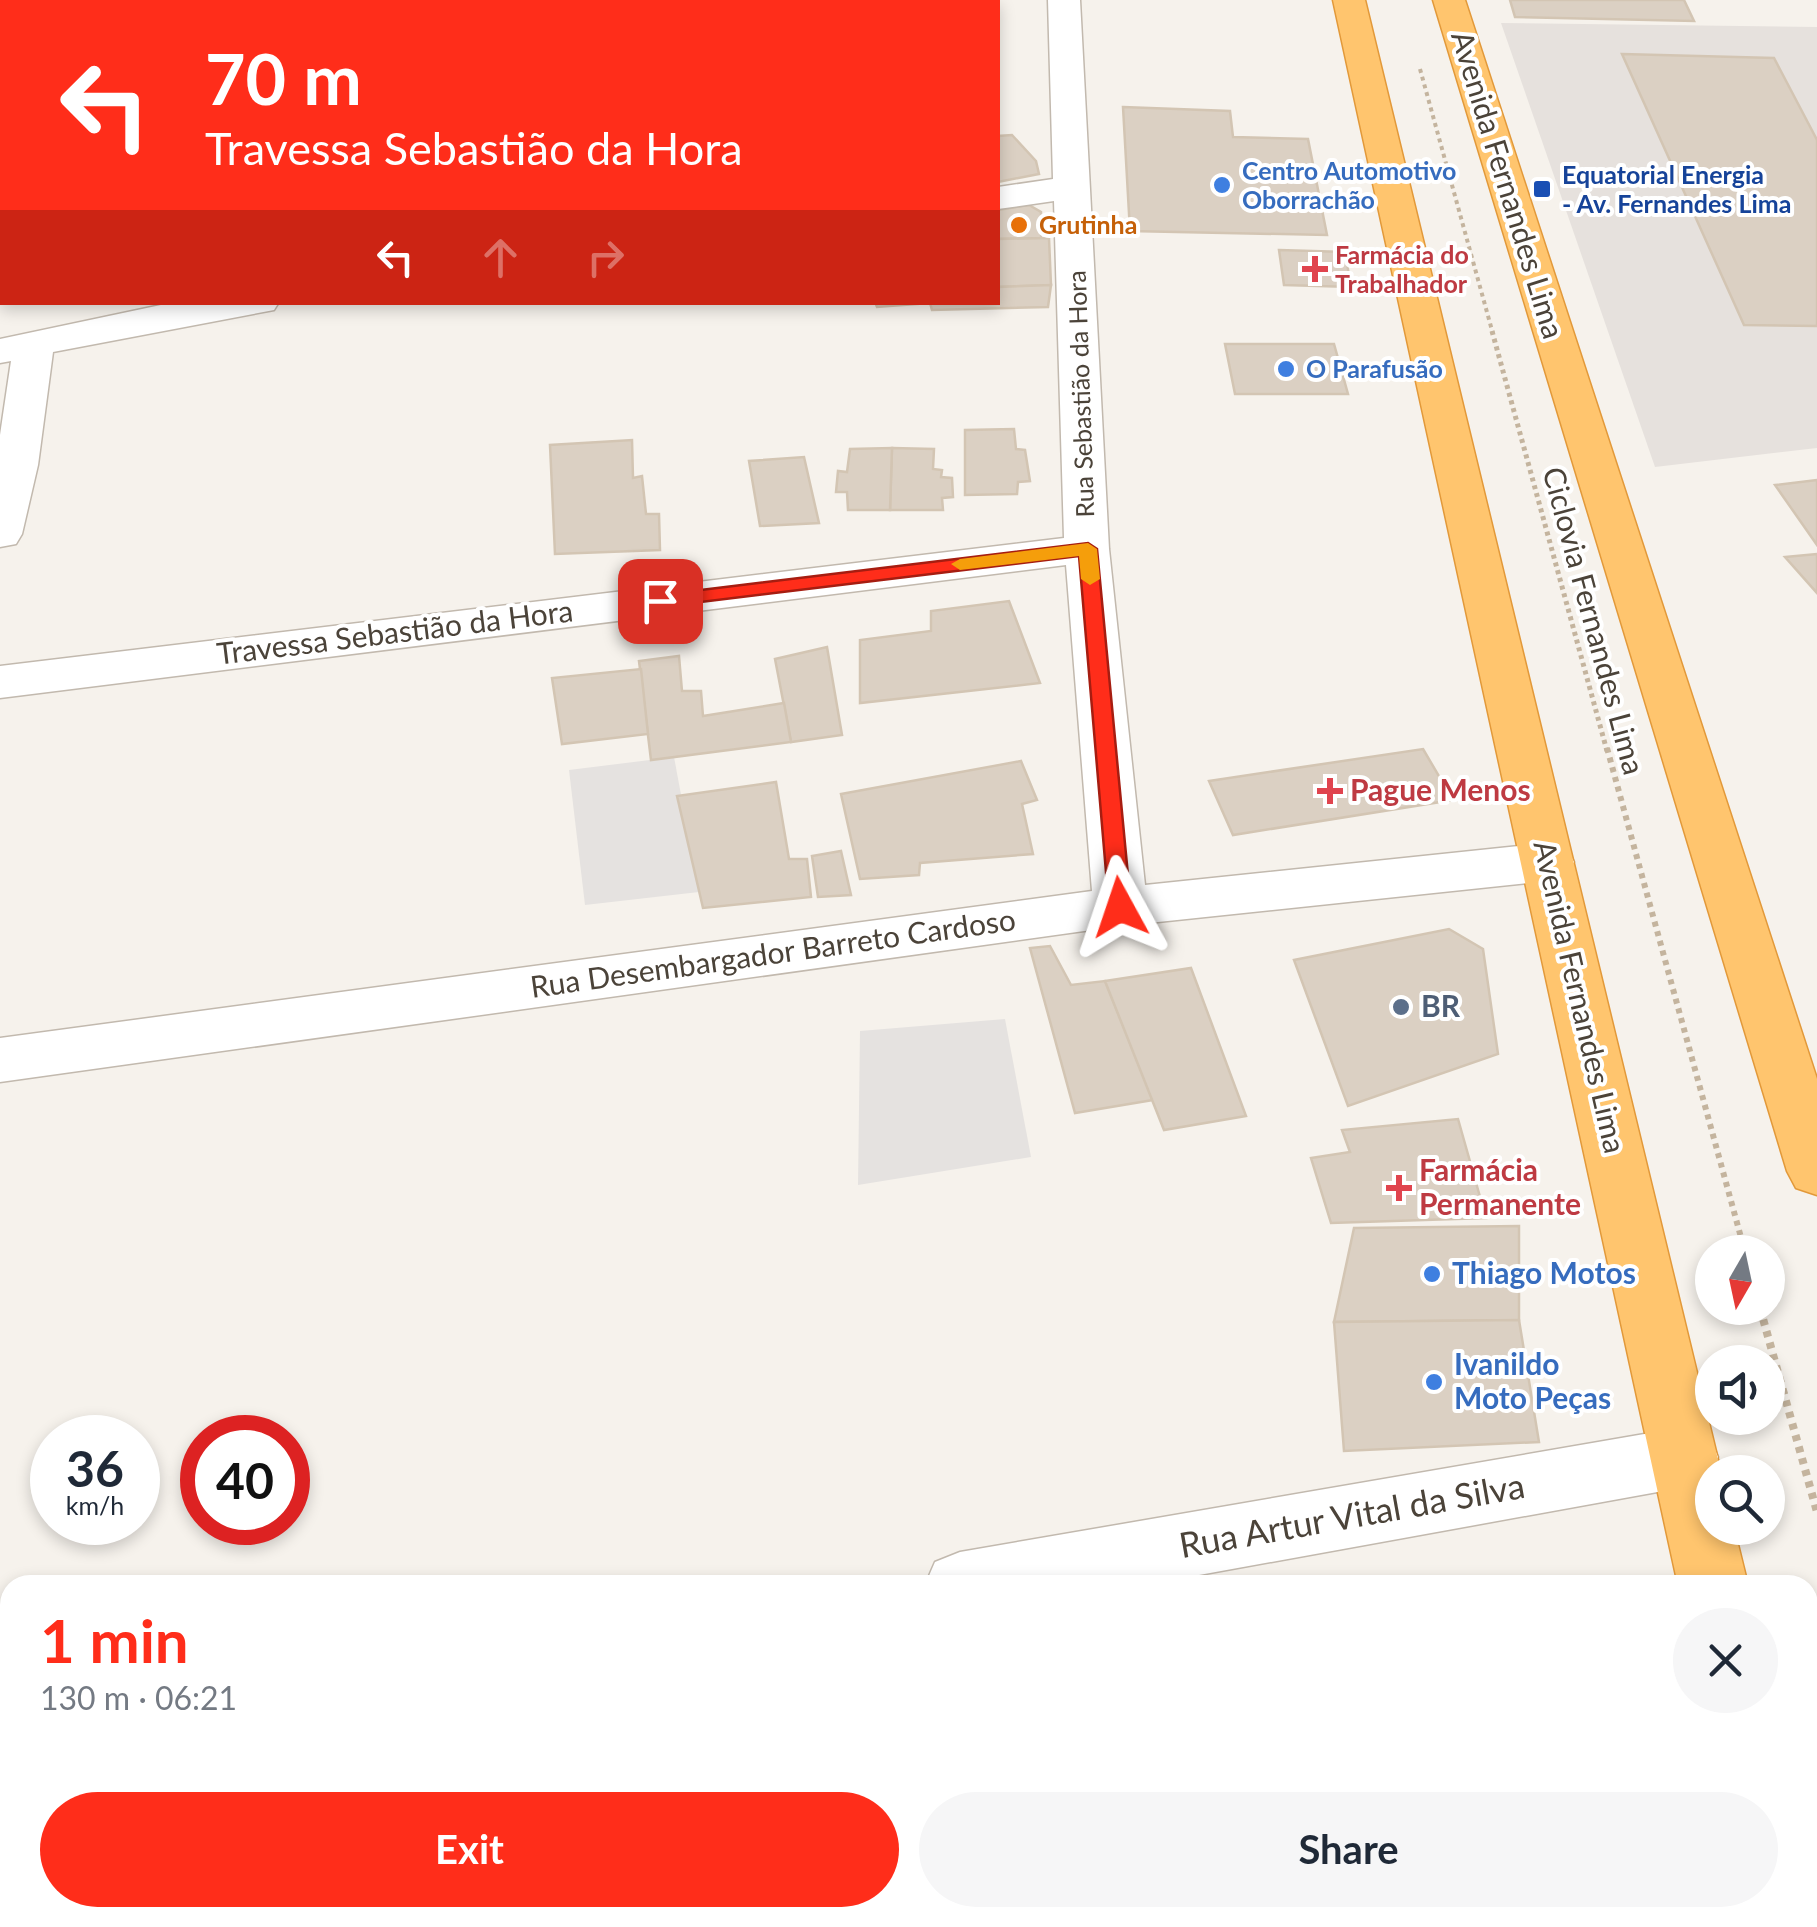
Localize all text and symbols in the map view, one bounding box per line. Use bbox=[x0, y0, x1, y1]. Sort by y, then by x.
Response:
street label: Avenida Fernandes Lima bbox=[1445, 26, 1573, 343]
text: 70 m bbox=[205, 36, 362, 120]
icon: left bbox=[40, 40, 170, 170]
text: Travessa Sebastião da Hora bbox=[205, 121, 743, 175]
place label: Centro Automotivo Oborrachão bbox=[1242, 155, 1456, 214]
place label: Equatorial Energia - Av. Fernandes Lima bbox=[1562, 159, 1791, 218]
marker: Centro Automotivo Oborrachão bbox=[1211, 174, 1233, 196]
marker: Equatorial Energia - Av. Fernandes Lima bbox=[1531, 178, 1553, 200]
place label: Grutinha bbox=[1039, 209, 1137, 239]
marker: Grutinha bbox=[1008, 214, 1030, 236]
icon: left bbox=[368, 230, 423, 285]
icon: ahead bbox=[473, 230, 528, 285]
icon: right bbox=[578, 230, 633, 285]
place label: Farmácia do Trabalhador bbox=[1335, 239, 1469, 298]
marker: Farmácia do Trabalhador bbox=[1304, 258, 1326, 280]
street label: Rua Sebastião da Hora bbox=[1061, 270, 1099, 518]
place label: O Parafusão bbox=[1306, 353, 1443, 383]
marker: O Parafusão bbox=[1275, 358, 1297, 380]
street label: Ciclovia Fernandes Lima bbox=[1537, 463, 1653, 778]
pin bbox=[618, 559, 703, 644]
icon: arrive bbox=[633, 574, 688, 629]
street label: Travessa Sebastião da Hora bbox=[215, 591, 575, 671]
place label: Pague Menos bbox=[1350, 771, 1531, 807]
marker: Pague Menos bbox=[1319, 780, 1341, 802]
street label: Avenida Fernandes Lima bbox=[1527, 837, 1634, 1156]
position arrow bbox=[1068, 855, 1172, 959]
street label: Rua Desembargador Barreto Cardoso bbox=[528, 900, 1018, 1004]
place label: BR bbox=[1421, 987, 1461, 1023]
marker: BR bbox=[1390, 996, 1412, 1018]
place label: Farmácia Permanente bbox=[1419, 1151, 1581, 1221]
marker: Farmácia Permanente bbox=[1388, 1177, 1410, 1199]
north arrow bbox=[1695, 1235, 1785, 1325]
map controls bbox=[1695, 1235, 1785, 1545]
place label: Thiago Motos bbox=[1452, 1254, 1636, 1290]
marker: Thiago Motos bbox=[1421, 1263, 1443, 1285]
place label: Ivanildo Moto Peças bbox=[1454, 1345, 1611, 1415]
button: sound bbox=[1695, 1345, 1785, 1435]
marker: Ivanildo Moto Peças bbox=[1423, 1371, 1445, 1393]
speed limit sign: 40 bbox=[180, 1415, 310, 1545]
text: 36 bbox=[66, 1438, 124, 1498]
button: search bbox=[1695, 1455, 1785, 1545]
street label: Rua Artur Vital da Silva bbox=[1176, 1463, 1528, 1565]
text: km/h bbox=[66, 1490, 124, 1520]
text: 1 min bbox=[40, 1604, 189, 1676]
button: close bbox=[1673, 1608, 1778, 1713]
text: 130 m · 06:21 bbox=[40, 1678, 237, 1717]
button: Exit bbox=[40, 1792, 899, 1907]
button: Share bbox=[919, 1792, 1778, 1907]

